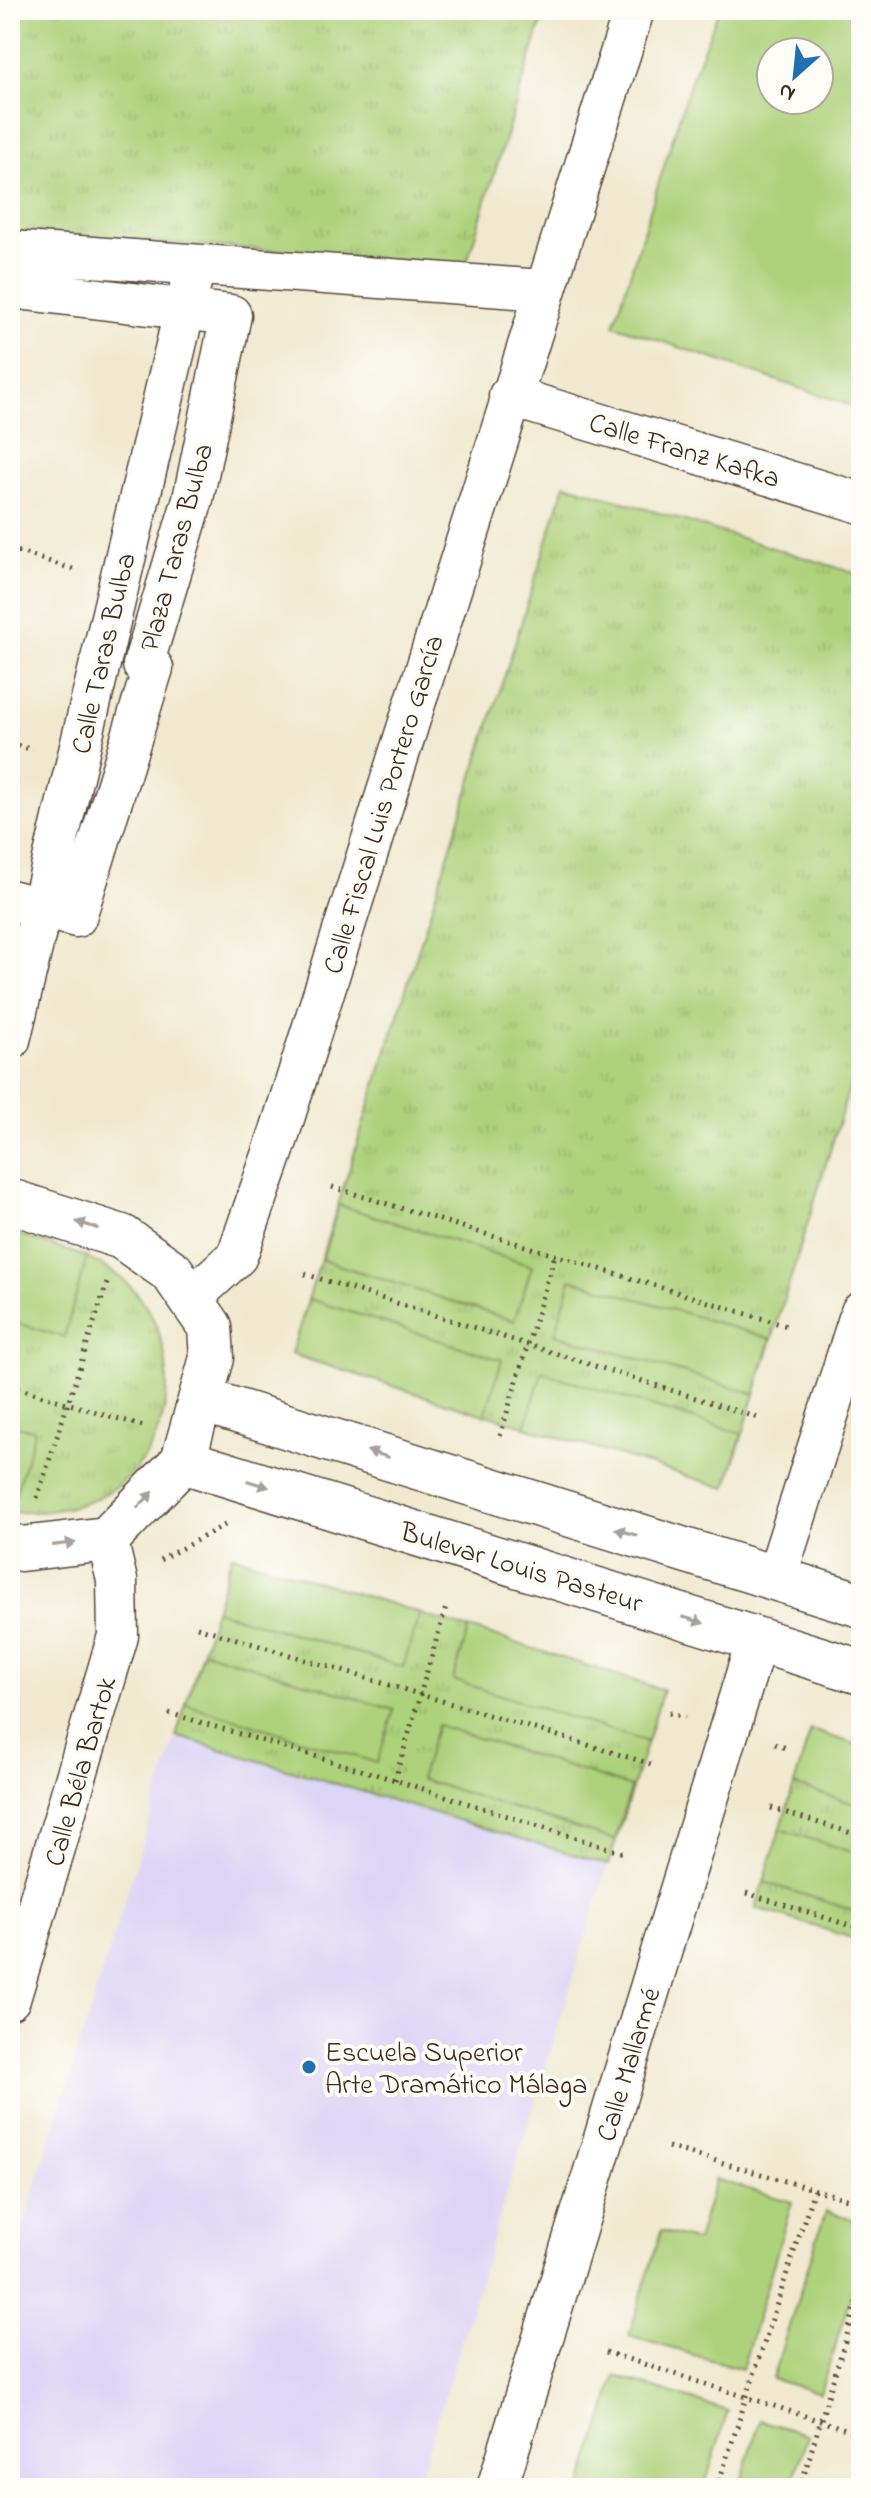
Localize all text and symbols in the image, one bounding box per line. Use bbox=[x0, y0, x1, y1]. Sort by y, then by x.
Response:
north arrow bbox=[755, 36, 835, 116]
text: N bbox=[773, 74, 801, 109]
street label: Calle Franz Kafka bbox=[583, 404, 785, 501]
street label: Plaza Taras Bulba bbox=[131, 439, 226, 656]
street label: Calle Taras Bulba bbox=[62, 549, 148, 758]
street label: Calle Fiscal Luis Portero García bbox=[314, 630, 457, 980]
one-way arrow bbox=[74, 1218, 98, 1231]
one-way arrow bbox=[366, 1447, 390, 1460]
one-way arrow bbox=[246, 1478, 270, 1491]
one-way arrow bbox=[135, 1491, 154, 1510]
street label: Bulevar Louis Pasteur bbox=[394, 1513, 647, 1626]
one-way arrow bbox=[614, 1525, 638, 1538]
one-way arrow bbox=[51, 1537, 76, 1550]
one-way arrow bbox=[681, 1614, 705, 1627]
street label: Calle Béla Bartok bbox=[36, 1672, 129, 1872]
street label: Calle Mallarmé bbox=[587, 1983, 673, 2147]
place label: Escuela Superior Arte Dramático Málaga bbox=[325, 2034, 587, 2107]
marker: Escuela Superior Arte Dramático Málaga bbox=[300, 2058, 318, 2076]

